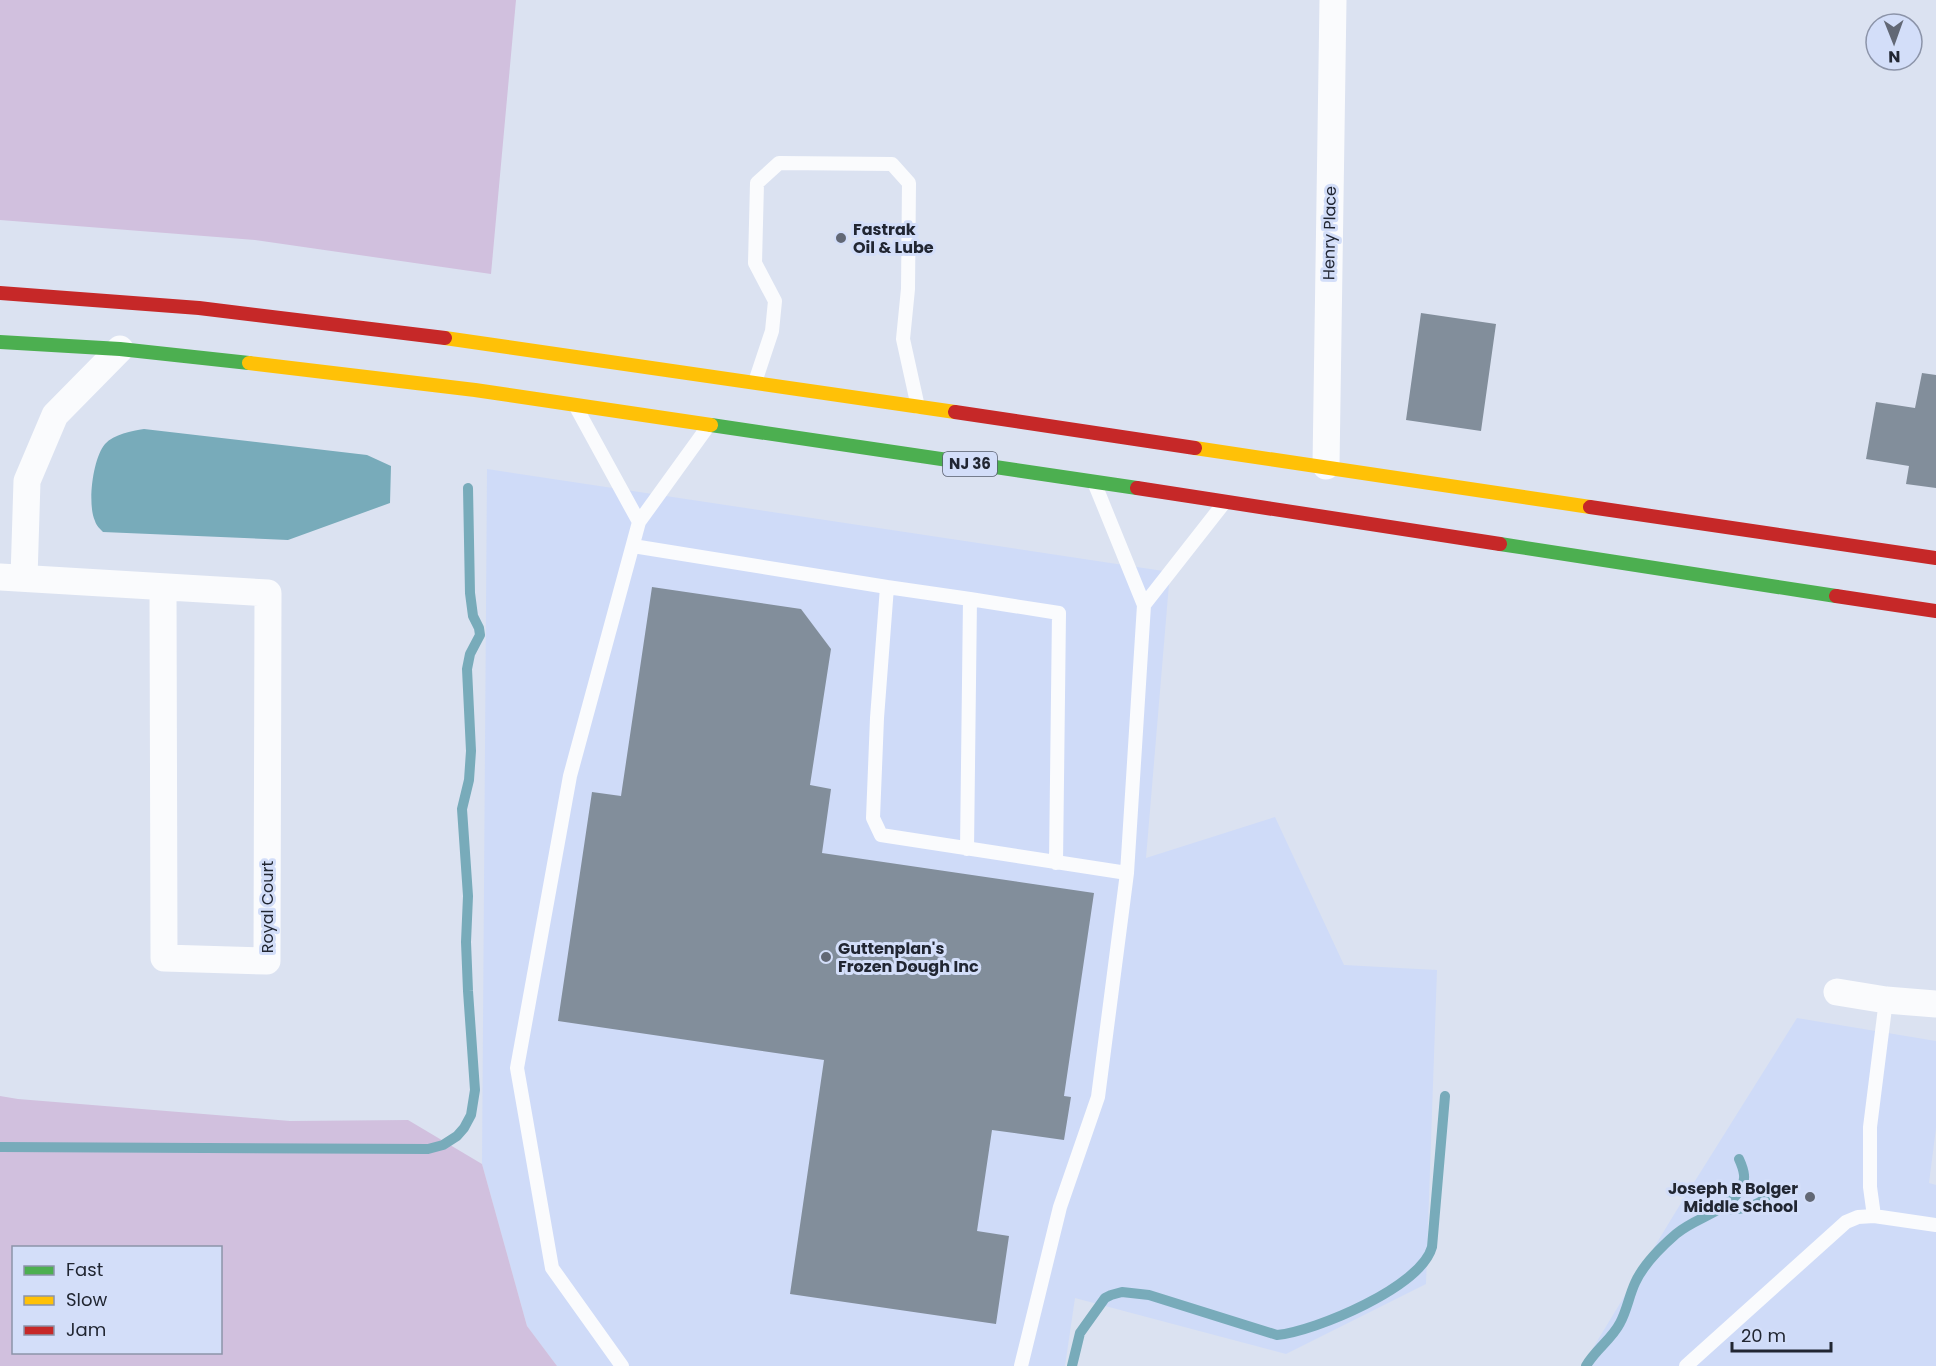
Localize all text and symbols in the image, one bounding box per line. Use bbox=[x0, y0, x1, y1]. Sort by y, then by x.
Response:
north arrow bbox=[1864, 12, 1924, 72]
text: N bbox=[1888, 45, 1900, 68]
street label: Henry Place bbox=[1317, 186, 1342, 280]
place label: Fastrak Oil & Lube bbox=[853, 218, 934, 259]
marker: Fastrak Oil & Lube bbox=[834, 231, 848, 245]
road number: NJ 36 bbox=[943, 452, 997, 476]
street label: Royal Court bbox=[256, 861, 279, 953]
place label: Guttenplan's Frozen Dough Inc bbox=[838, 937, 979, 978]
marker: Guttenplan's Frozen Dough Inc bbox=[819, 950, 833, 964]
place label: Joseph R Bolger Middle School bbox=[1668, 1177, 1798, 1218]
marker: Joseph R Bolger Middle School bbox=[1803, 1190, 1817, 1204]
legend bbox=[12, 1246, 222, 1354]
text: Fast bbox=[66, 1257, 103, 1282]
text: Slow bbox=[66, 1287, 108, 1312]
scale bar bbox=[1732, 1315, 1831, 1353]
text: Jam bbox=[66, 1317, 106, 1342]
text: 20 m bbox=[1741, 1323, 1786, 1348]

